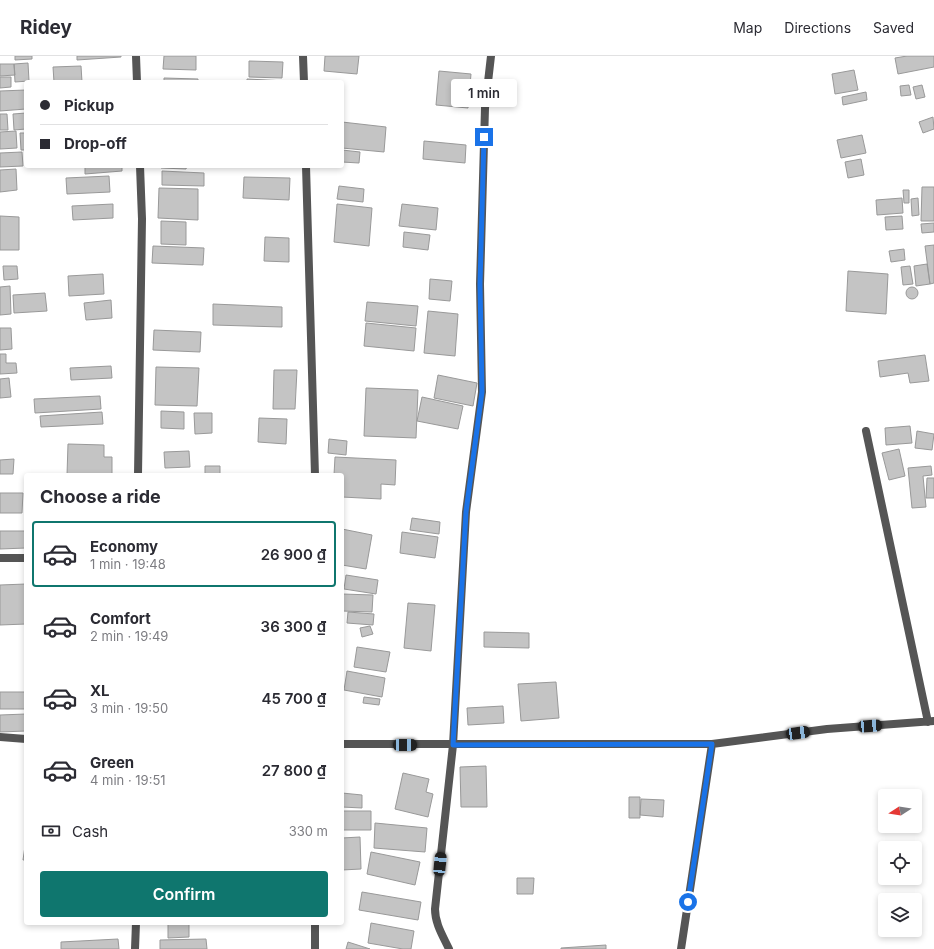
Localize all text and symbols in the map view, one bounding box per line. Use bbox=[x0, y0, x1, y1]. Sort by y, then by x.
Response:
text: Ridey bbox=[20, 16, 72, 39]
text: Map bbox=[733, 19, 762, 36]
text: Directions bbox=[784, 19, 851, 36]
text: Saved bbox=[873, 19, 914, 36]
callout: 1 min bbox=[451, 79, 517, 107]
text: 1 min bbox=[468, 85, 500, 101]
text: Pickup bbox=[64, 96, 114, 115]
route end bbox=[475, 128, 493, 146]
text: Drop-off bbox=[64, 134, 127, 153]
text: Choose a ride bbox=[40, 486, 161, 507]
icon: car bbox=[42, 536, 78, 572]
text: Economy bbox=[90, 537, 158, 556]
text: 26 900 ₫ bbox=[261, 545, 326, 564]
text: 1 min · 19:48 bbox=[90, 556, 166, 572]
icon: car bbox=[42, 608, 78, 644]
text: Comfort bbox=[90, 609, 151, 628]
text: 36 300 ₫ bbox=[261, 617, 326, 636]
text: 2 min · 19:49 bbox=[90, 628, 168, 644]
icon: car bbox=[42, 680, 78, 716]
text: XL bbox=[90, 681, 110, 700]
text: 45 700 ₫ bbox=[261, 689, 326, 708]
text: 3 min · 19:50 bbox=[90, 700, 168, 716]
car bbox=[858, 719, 882, 733]
car bbox=[785, 725, 811, 741]
car bbox=[393, 739, 417, 751]
icon: car bbox=[42, 752, 78, 788]
text: Green bbox=[90, 753, 134, 772]
text: 27 800 ₫ bbox=[262, 761, 326, 780]
text: 4 min · 19:51 bbox=[90, 772, 166, 788]
north arrow bbox=[878, 789, 922, 833]
map controls bbox=[878, 789, 922, 937]
icon: cash bbox=[40, 820, 62, 842]
text: Cash bbox=[72, 822, 108, 841]
text: 330 m bbox=[289, 823, 328, 839]
button: locate bbox=[878, 841, 922, 885]
car bbox=[433, 851, 447, 877]
button: Confirm bbox=[40, 871, 328, 917]
route start bbox=[679, 893, 697, 911]
button: layers bbox=[878, 893, 922, 937]

